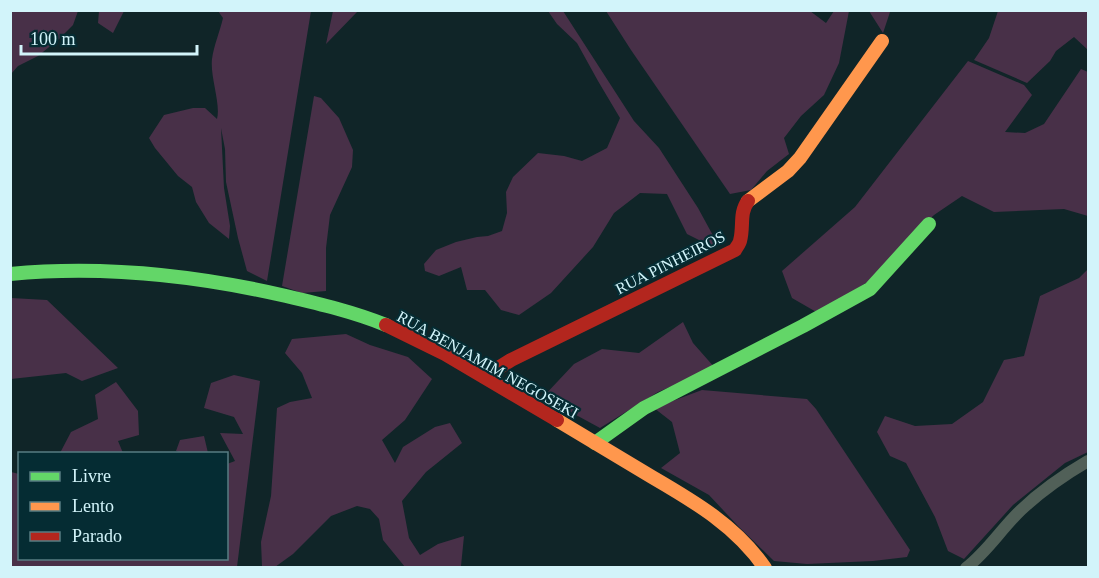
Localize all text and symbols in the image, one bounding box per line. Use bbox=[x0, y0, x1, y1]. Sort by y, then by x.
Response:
scale bar bbox=[21, 18, 196, 56]
text: 100 m bbox=[30, 29, 76, 49]
street label: RUA PINHEIROS bbox=[613, 228, 728, 297]
street label: RUA BENJAMIM NEGOSEKI bbox=[394, 307, 581, 421]
legend bbox=[18, 452, 228, 560]
text: Livre bbox=[72, 466, 111, 486]
text: Lento bbox=[72, 496, 114, 516]
text: Parado bbox=[72, 526, 122, 546]

